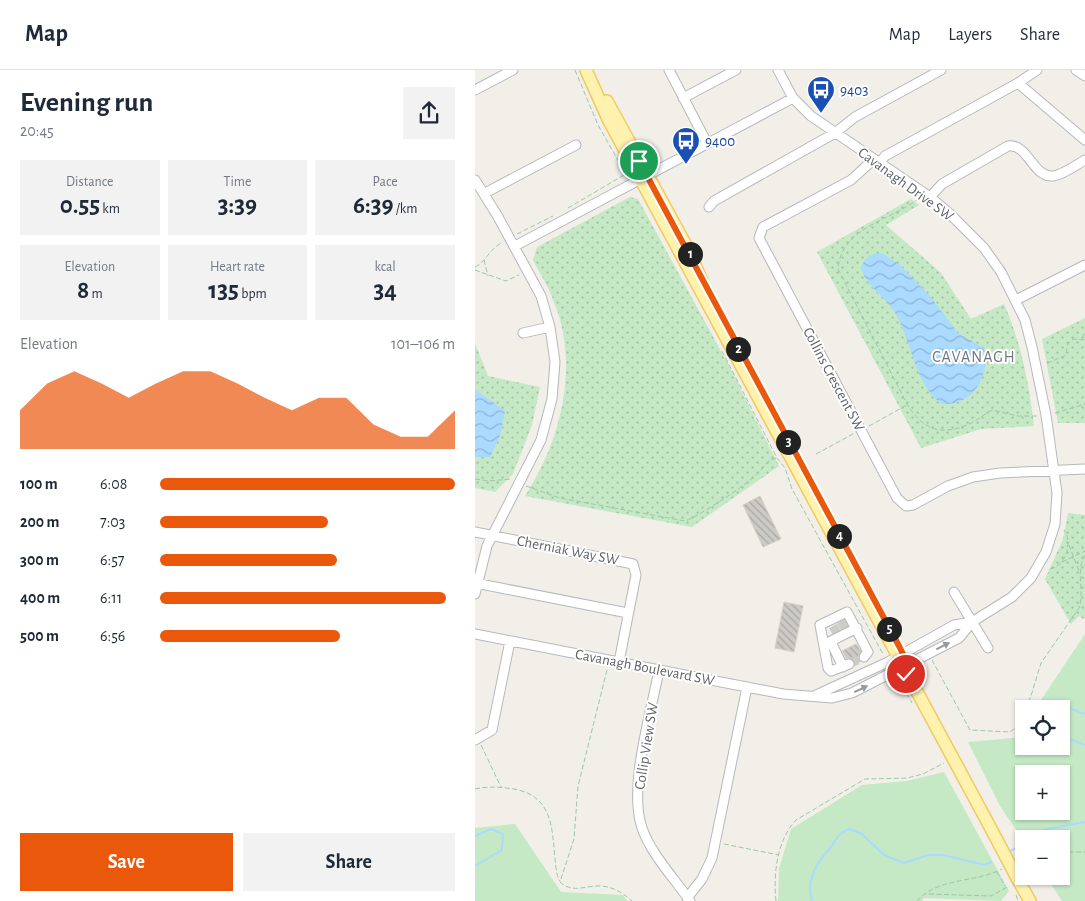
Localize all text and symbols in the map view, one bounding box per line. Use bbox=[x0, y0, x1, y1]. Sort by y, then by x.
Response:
text: Map bbox=[25, 22, 68, 46]
text: Map bbox=[889, 26, 920, 44]
text: Layers bbox=[948, 26, 992, 44]
text: Share bbox=[1020, 26, 1060, 44]
bus stop icon: 9403 bbox=[806, 75, 836, 114]
place label: 9403 bbox=[840, 83, 868, 98]
button: share bbox=[403, 87, 455, 139]
text: Evening run bbox=[20, 89, 153, 117]
text: 20:45 bbox=[20, 123, 54, 139]
bus stop icon: 9400 bbox=[671, 126, 701, 165]
place label: 9400 bbox=[705, 134, 735, 149]
pin bbox=[618, 140, 660, 182]
street label: Cavanagh Drive SW bbox=[855, 145, 957, 224]
icon: arrive bbox=[625, 147, 653, 175]
text: Distance bbox=[66, 175, 114, 189]
text: Time bbox=[224, 175, 251, 189]
text: Pace bbox=[373, 175, 398, 189]
text: 0.55 bbox=[60, 193, 100, 218]
text: 3:39 bbox=[218, 193, 257, 218]
text: 6:39 bbox=[353, 193, 394, 218]
text: km bbox=[100, 202, 120, 216]
text: /km bbox=[394, 202, 417, 216]
pin: 1 bbox=[677, 242, 703, 266]
text: 1 bbox=[688, 247, 693, 261]
text: Elevation bbox=[65, 260, 115, 274]
text: Heart rate bbox=[210, 260, 265, 274]
text: kcal bbox=[374, 260, 396, 274]
text: 8 bbox=[77, 278, 89, 303]
text: 135 bbox=[208, 278, 239, 303]
text: 34 bbox=[373, 278, 397, 303]
text: m bbox=[89, 287, 103, 301]
text: bpm bbox=[239, 287, 267, 301]
street label: Collins Crescent SW bbox=[800, 325, 867, 434]
text: Elevation bbox=[20, 336, 78, 352]
text: 101–106 m bbox=[391, 336, 455, 352]
pin: 2 bbox=[725, 336, 751, 362]
text: 2 bbox=[735, 342, 742, 356]
district label: CAVANAGH bbox=[932, 349, 1016, 365]
pin: 3 bbox=[775, 430, 801, 454]
text: 3 bbox=[785, 435, 792, 449]
text: 100 m bbox=[20, 476, 58, 492]
text: 6:08 bbox=[100, 476, 127, 492]
text: 200 m bbox=[20, 514, 60, 530]
text: 7:03 bbox=[100, 514, 125, 530]
pin: 4 bbox=[827, 524, 851, 548]
text: 4 bbox=[836, 529, 843, 543]
street label: Cherniak Way SW bbox=[516, 533, 621, 568]
text: 300 m bbox=[20, 552, 59, 568]
text: 6:57 bbox=[100, 552, 125, 568]
text: 400 m bbox=[20, 590, 60, 606]
text: 6:11 bbox=[100, 590, 122, 606]
pin: 5 bbox=[877, 616, 901, 642]
text: 5 bbox=[886, 622, 893, 636]
text: 500 m bbox=[20, 628, 59, 644]
text: 6:56 bbox=[100, 628, 125, 644]
one-way arrow bbox=[935, 642, 950, 650]
street label: Cavanagh Boulevard SW bbox=[574, 647, 716, 688]
pin bbox=[885, 653, 927, 695]
icon: check bbox=[892, 660, 920, 688]
one-way arrow bbox=[854, 685, 868, 693]
map controls bbox=[1015, 700, 1070, 885]
button: locate bbox=[1015, 700, 1070, 755]
street label: Collip View SW bbox=[632, 701, 661, 791]
button: + bbox=[1015, 765, 1070, 820]
button: − bbox=[1015, 830, 1070, 885]
button: Save bbox=[20, 833, 233, 891]
button: Share bbox=[243, 833, 455, 891]

